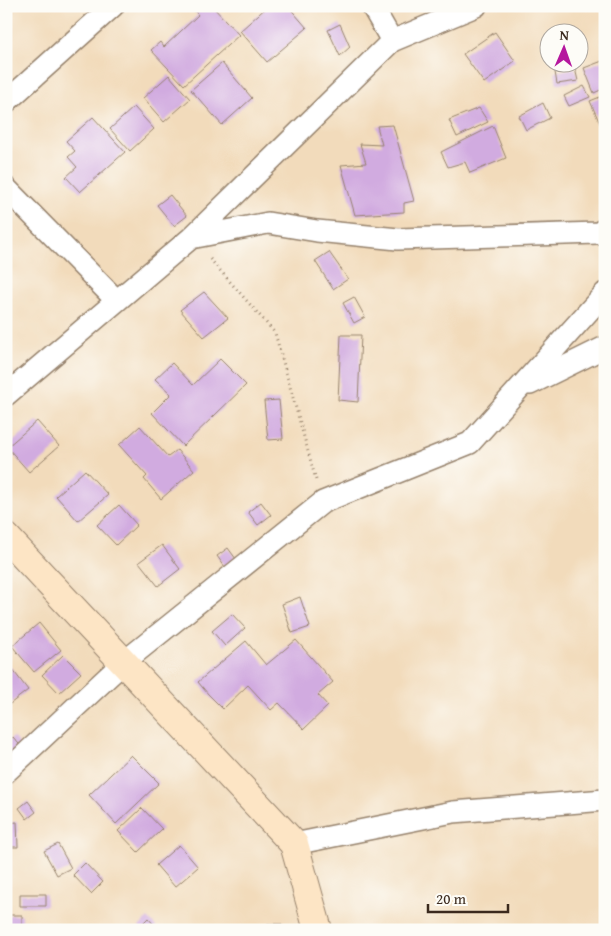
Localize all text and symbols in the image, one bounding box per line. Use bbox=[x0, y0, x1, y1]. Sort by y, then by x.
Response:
north arrow bbox=[538, 22, 588, 72]
text: N bbox=[559, 25, 570, 45]
scale bar bbox=[428, 881, 508, 913]
text: 20 m bbox=[436, 888, 467, 909]

